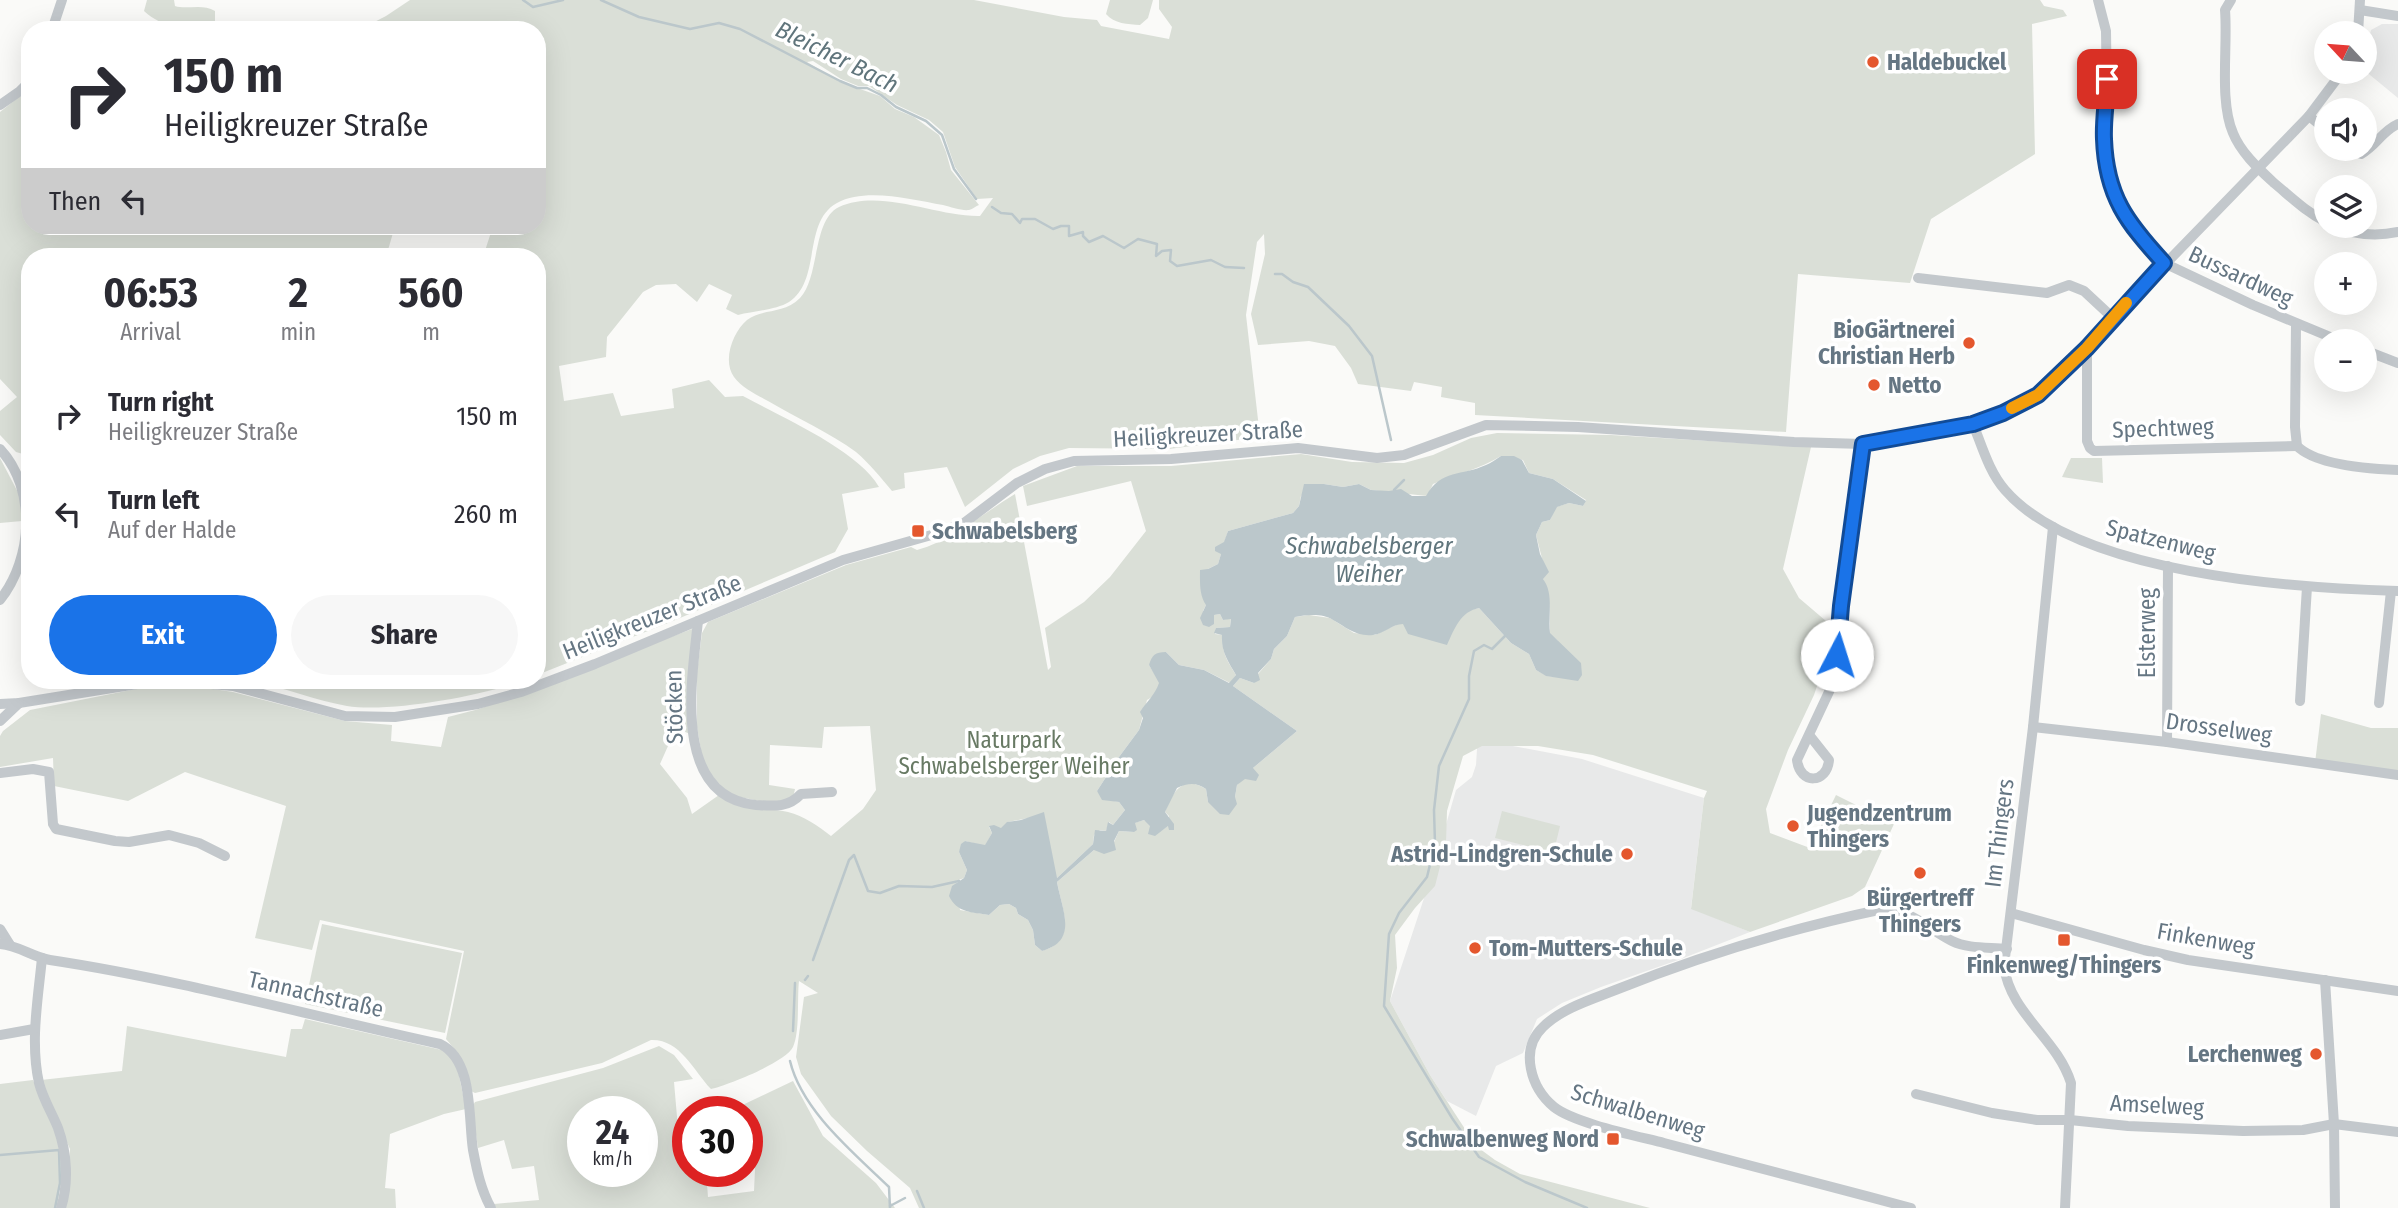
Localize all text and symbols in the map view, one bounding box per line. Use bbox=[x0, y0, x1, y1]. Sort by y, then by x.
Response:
water label: Bleicher Bach bbox=[771, 15, 903, 99]
north arrow bbox=[2314, 21, 2376, 84]
map controls bbox=[2314, 21, 2377, 392]
text: 150 m bbox=[164, 46, 283, 105]
place label: Haldebuckel bbox=[1887, 48, 2007, 76]
icon: right bbox=[49, 49, 140, 140]
pin bbox=[2077, 49, 2137, 109]
marker: Haldebuckel bbox=[1865, 54, 1881, 70]
icon: arrive bbox=[2088, 60, 2126, 98]
button: sound bbox=[2314, 98, 2377, 161]
text: Heiligkreuzer Straße bbox=[164, 106, 429, 144]
button: layers bbox=[2314, 175, 2377, 238]
icon: left bbox=[115, 182, 153, 220]
text: Then bbox=[49, 186, 101, 217]
street label: Bussardweg bbox=[2184, 240, 2298, 312]
button: + bbox=[2314, 252, 2377, 315]
text: 06:53 bbox=[103, 268, 198, 318]
text: 2 bbox=[288, 268, 308, 318]
text: 560 bbox=[398, 268, 464, 318]
place label: BioGärtnerei Christian Herb bbox=[1818, 316, 1955, 370]
text: Arrival bbox=[120, 318, 181, 346]
text: min bbox=[280, 318, 316, 346]
text: m bbox=[422, 318, 440, 346]
button: − bbox=[2314, 329, 2377, 392]
marker: BioGärtnerei Christian Herb bbox=[1961, 335, 1977, 351]
place label: Netto bbox=[1888, 371, 1942, 399]
marker: Netto bbox=[1866, 377, 1882, 393]
text: Turn right bbox=[108, 387, 214, 418]
icon: right bbox=[49, 397, 87, 435]
text: 150 m bbox=[456, 401, 518, 432]
street label: Spechtweg bbox=[2112, 412, 2215, 444]
street label: Heiligkreuzer Straße bbox=[1112, 415, 1304, 453]
text: Heiligkreuzer Straße bbox=[108, 418, 298, 446]
text: Turn left bbox=[108, 485, 200, 516]
icon: left bbox=[49, 495, 87, 533]
text: 260 m bbox=[454, 499, 518, 530]
street label: Spatzenweg bbox=[2103, 513, 2219, 567]
text: Auf der Halde bbox=[108, 516, 236, 544]
place label: Schwabelsberg bbox=[932, 517, 1078, 545]
marker: Schwabelsberg bbox=[910, 523, 926, 539]
water label: Schwabelsberger Weiher bbox=[1285, 532, 1453, 588]
street label: Heiligkreuzer Straße bbox=[559, 568, 745, 666]
street label: Elsterweg bbox=[2133, 588, 2161, 678]
button: Exit bbox=[49, 595, 277, 675]
button: Share bbox=[291, 595, 518, 675]
position arrow bbox=[1800, 618, 1874, 692]
street label: Stöcken bbox=[659, 669, 689, 745]
street label: Drosselweg bbox=[2164, 707, 2274, 749]
park label: Naturpark Schwabelsberger Weiher bbox=[898, 726, 1130, 780]
street label: Im Thingers bbox=[1978, 777, 2020, 889]
place label: Jugendzentrum Thingers bbox=[1806, 799, 1952, 853]
marker: Jugendzentrum Thingers bbox=[1785, 818, 1801, 834]
place label: Astrid-Lindgren-Schule bbox=[1390, 840, 1613, 868]
marker: Astrid-Lindgren-Schule bbox=[1619, 846, 1635, 862]
marker: Bürgertreff Thingers bbox=[1912, 865, 1928, 881]
place label: Bürgertreff Thingers bbox=[1867, 884, 1976, 938]
street label: Finkenweg bbox=[2155, 917, 2257, 961]
marker: Finkenweg/Thingers bbox=[2056, 932, 2072, 948]
place label: Tom-Mutters-Schule bbox=[1489, 934, 1683, 962]
marker: Tom-Mutters-Schule bbox=[1467, 940, 1483, 956]
place label: Finkenweg/Thingers bbox=[1967, 951, 2161, 979]
street label: Tannachstraße bbox=[246, 965, 386, 1023]
place label: Lerchenweg bbox=[2188, 1040, 2303, 1068]
marker: Lerchenweg bbox=[2308, 1046, 2324, 1062]
street label: Schwalbenweg bbox=[1568, 1077, 1708, 1145]
street label: Amselweg bbox=[2109, 1089, 2205, 1121]
speed limit sign: 30 bbox=[672, 1096, 763, 1187]
text: 24 bbox=[596, 1111, 629, 1153]
place label: Schwalbenweg Nord bbox=[1406, 1125, 1599, 1153]
marker: Schwalbenweg Nord bbox=[1605, 1131, 1621, 1147]
text: km/h bbox=[592, 1148, 633, 1170]

